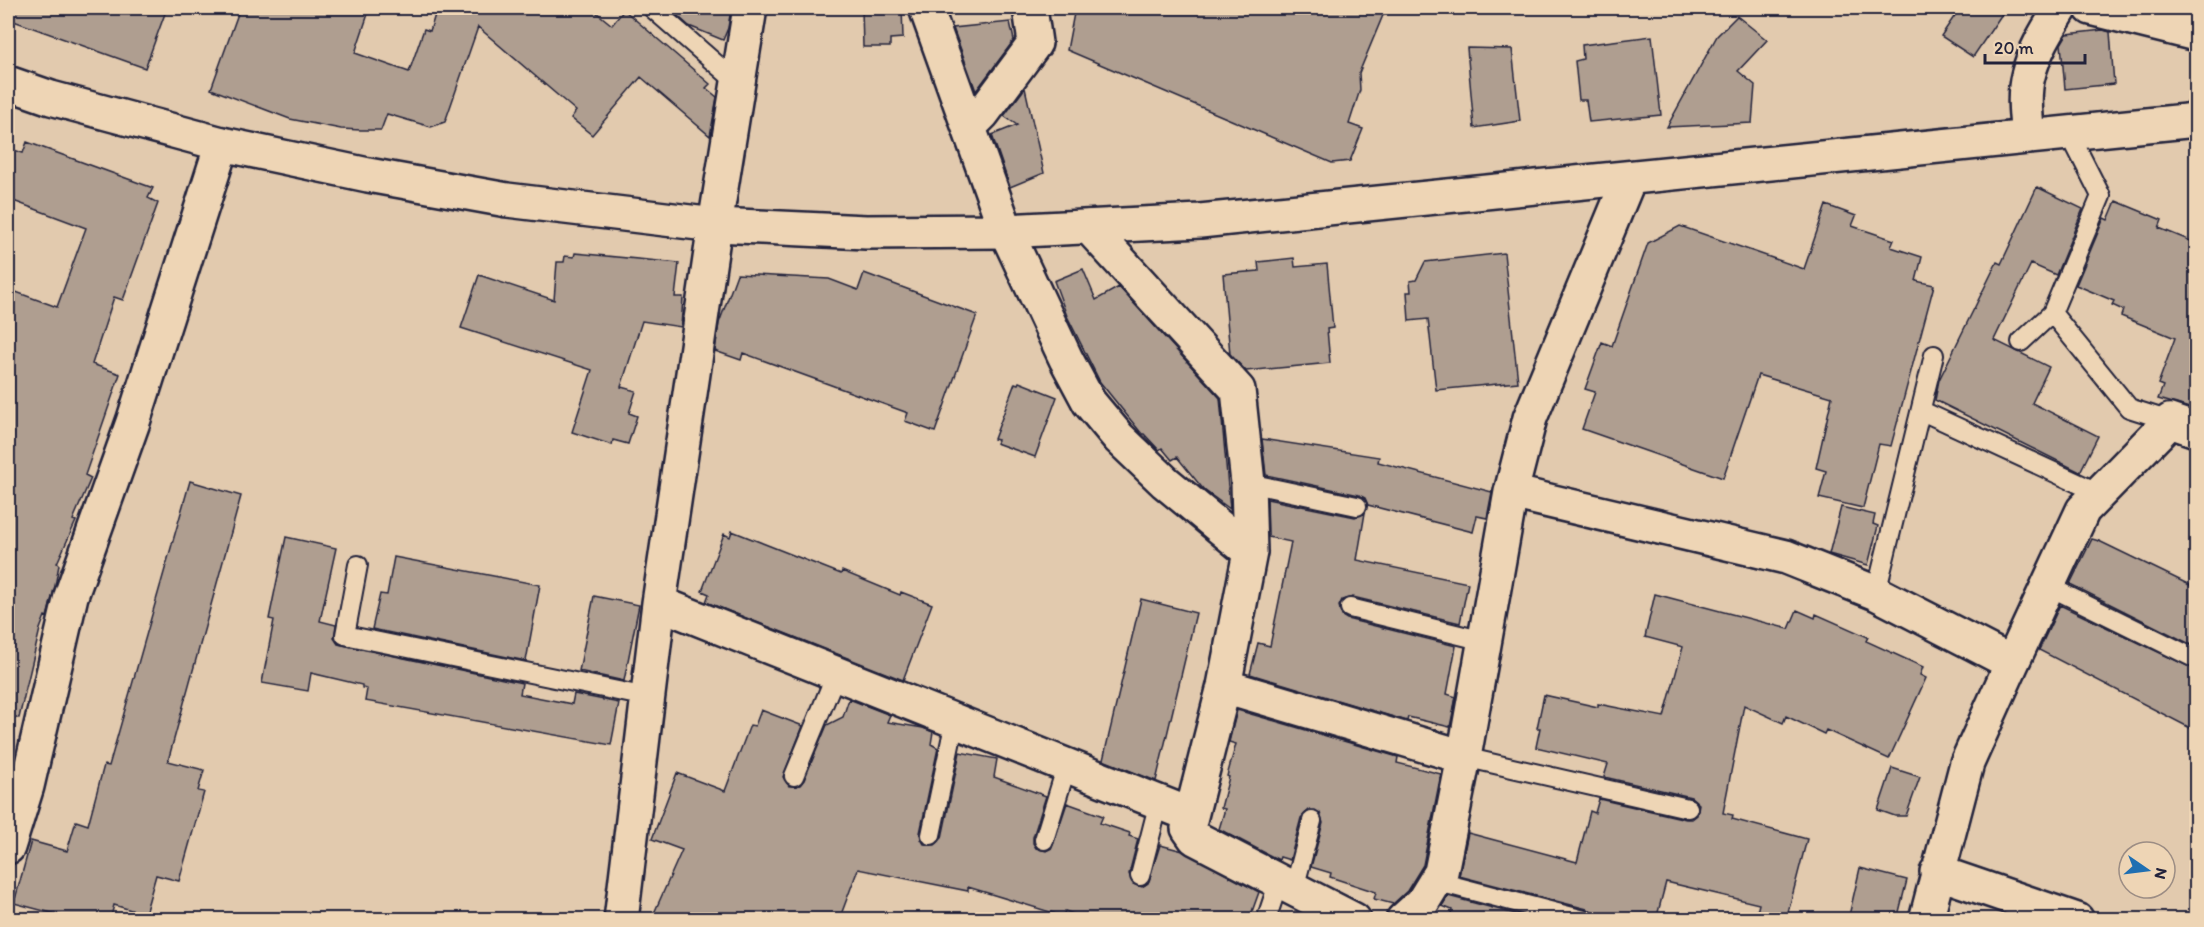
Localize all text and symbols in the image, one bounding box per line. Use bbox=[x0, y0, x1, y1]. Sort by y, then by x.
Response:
scale bar bbox=[1985, 27, 2086, 65]
text: 20 m bbox=[1994, 37, 2034, 59]
north arrow bbox=[2117, 840, 2177, 900]
text: N bbox=[2151, 866, 2172, 881]

